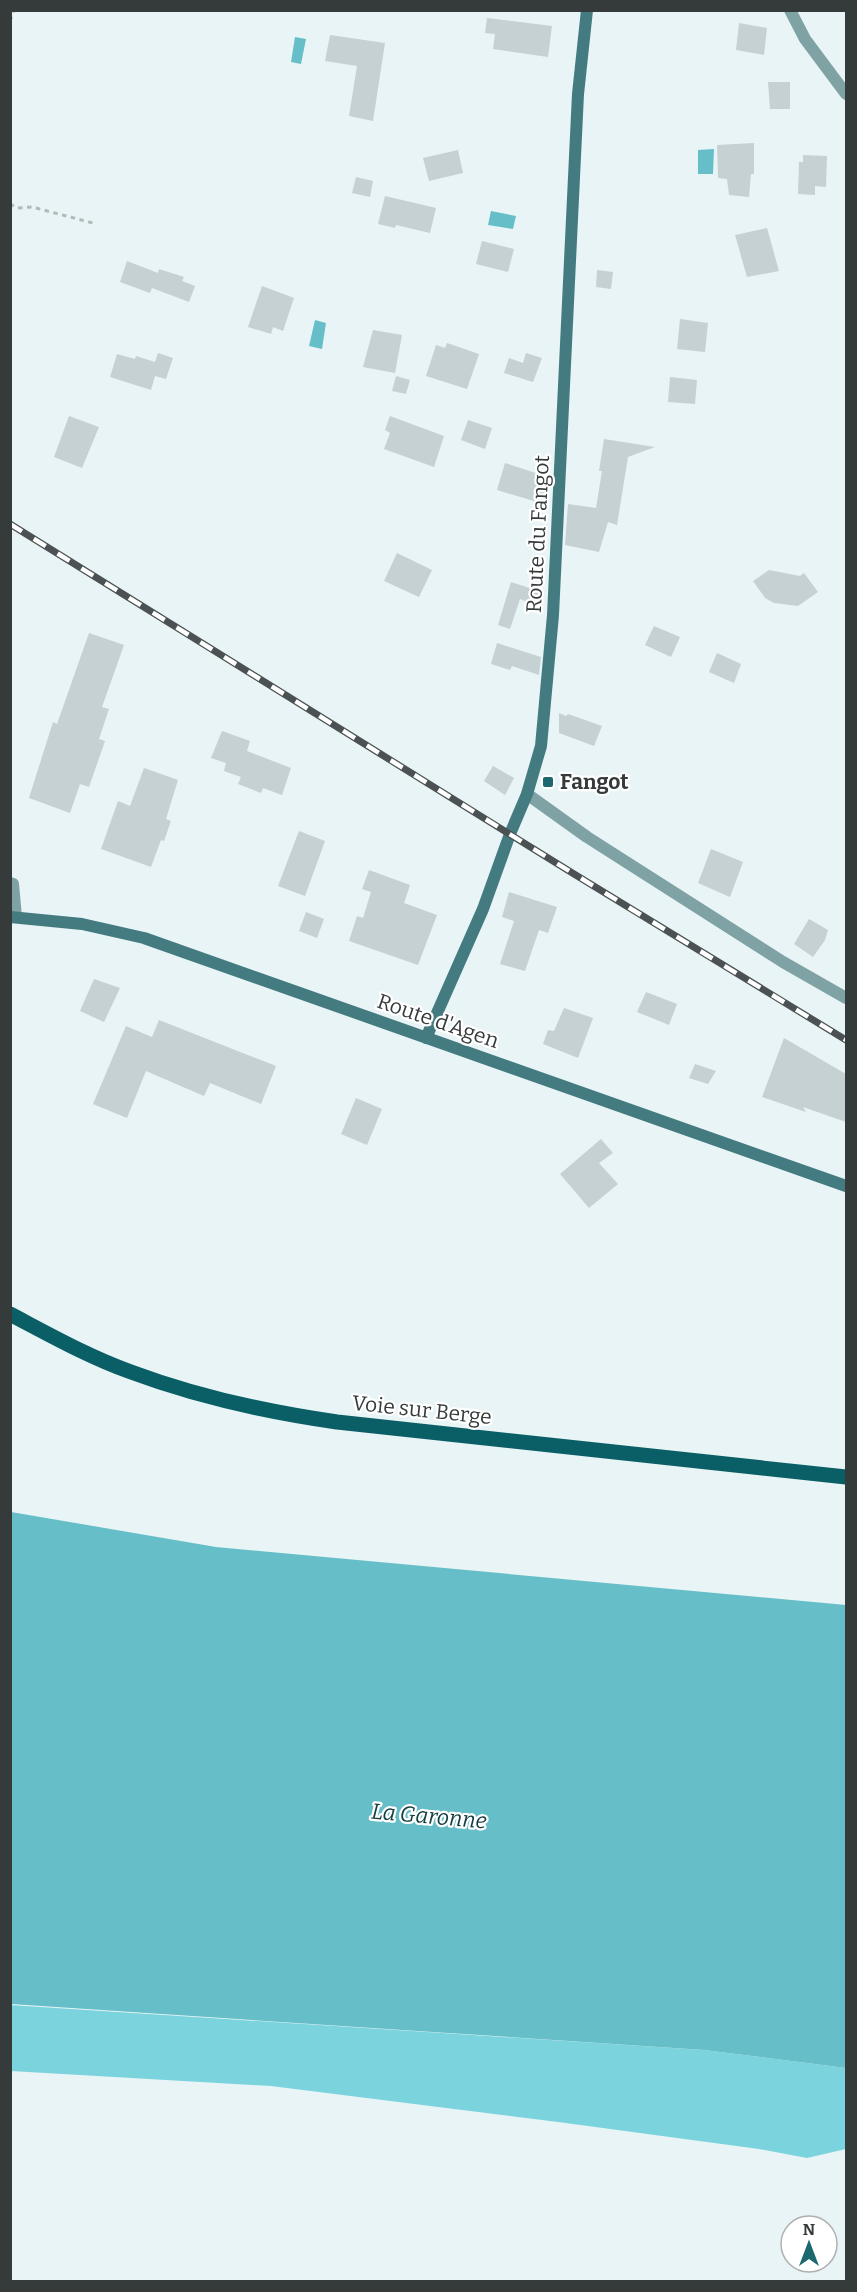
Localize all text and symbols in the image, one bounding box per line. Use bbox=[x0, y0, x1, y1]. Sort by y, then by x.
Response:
street label: Route du Fangot bbox=[521, 454, 555, 614]
place label: Fangot bbox=[560, 769, 629, 795]
marker: Fangot bbox=[541, 775, 555, 789]
street label: Route d'Agen bbox=[374, 988, 502, 1054]
street label: Voie sur Berge bbox=[351, 1390, 493, 1430]
water label: La Garonne bbox=[370, 1798, 488, 1834]
north arrow bbox=[779, 2214, 839, 2274]
text: N bbox=[803, 2220, 815, 2239]

